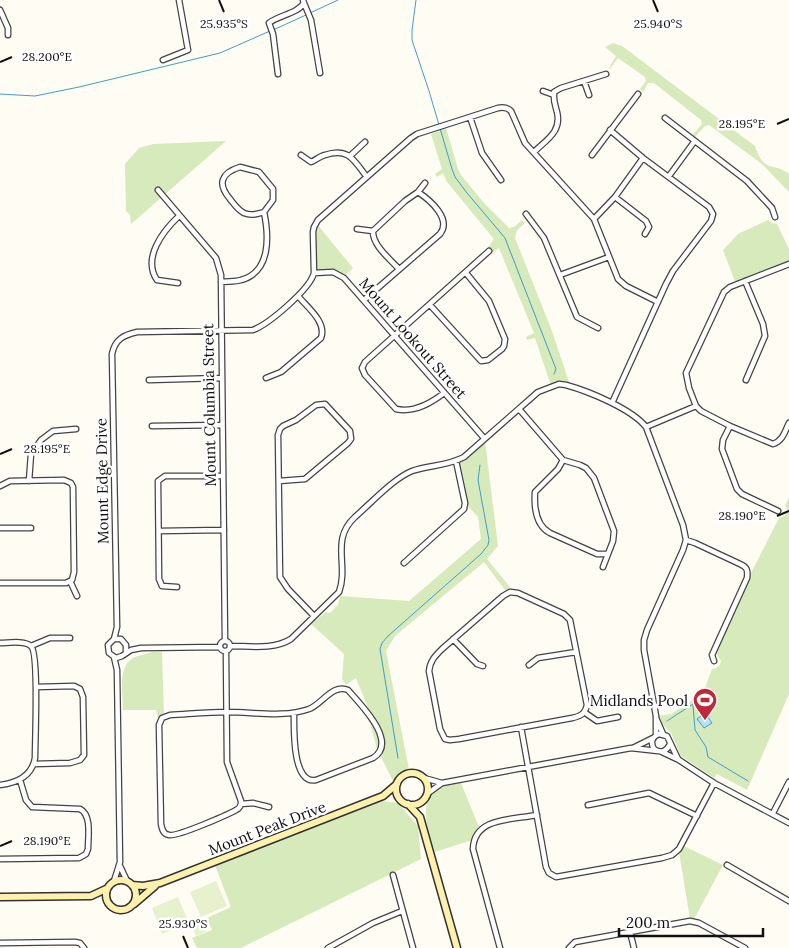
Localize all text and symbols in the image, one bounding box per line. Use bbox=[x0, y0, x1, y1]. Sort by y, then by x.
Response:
text: 25.935°S bbox=[200, 16, 248, 31]
text: 25.940°S bbox=[634, 16, 682, 31]
text: 28.200°E bbox=[22, 49, 72, 64]
text: 28.195°E bbox=[719, 116, 765, 131]
street label: Mount Lookout Street bbox=[355, 274, 471, 403]
street label: Mount Columbia Street bbox=[198, 323, 220, 487]
street label: Mount Edge Drive bbox=[91, 418, 113, 544]
text: 28.195°E bbox=[24, 441, 70, 456]
text: 28.190°E bbox=[718, 508, 766, 523]
sports icon: Midlands Pool bbox=[692, 687, 718, 721]
place label: Midlands Pool bbox=[590, 691, 688, 710]
street label: Mount Peak Drive bbox=[206, 797, 328, 859]
text: 28.190°E bbox=[23, 833, 71, 848]
scale bar bbox=[619, 906, 763, 938]
text: 200 m bbox=[626, 913, 670, 932]
text: 25.930°S bbox=[159, 916, 208, 931]

